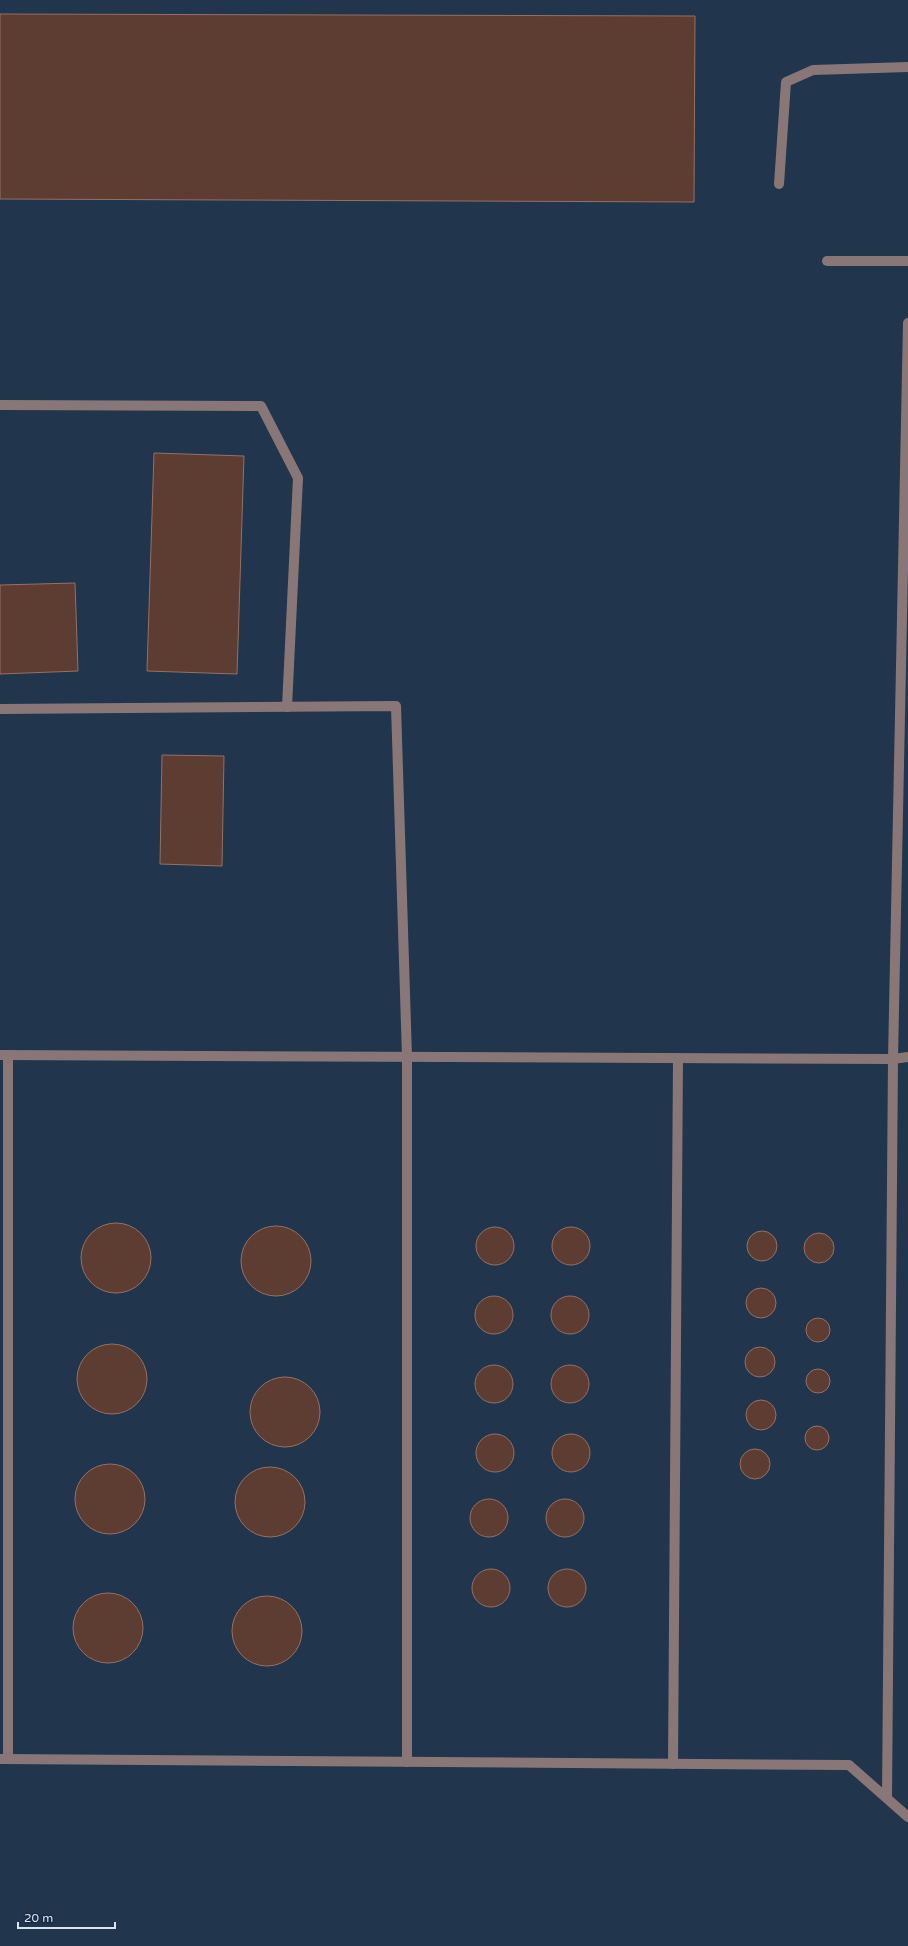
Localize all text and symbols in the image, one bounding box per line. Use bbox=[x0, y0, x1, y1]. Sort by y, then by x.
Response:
scale bar bbox=[18, 1904, 115, 1930]
text: 20 m bbox=[24, 1911, 53, 1925]

